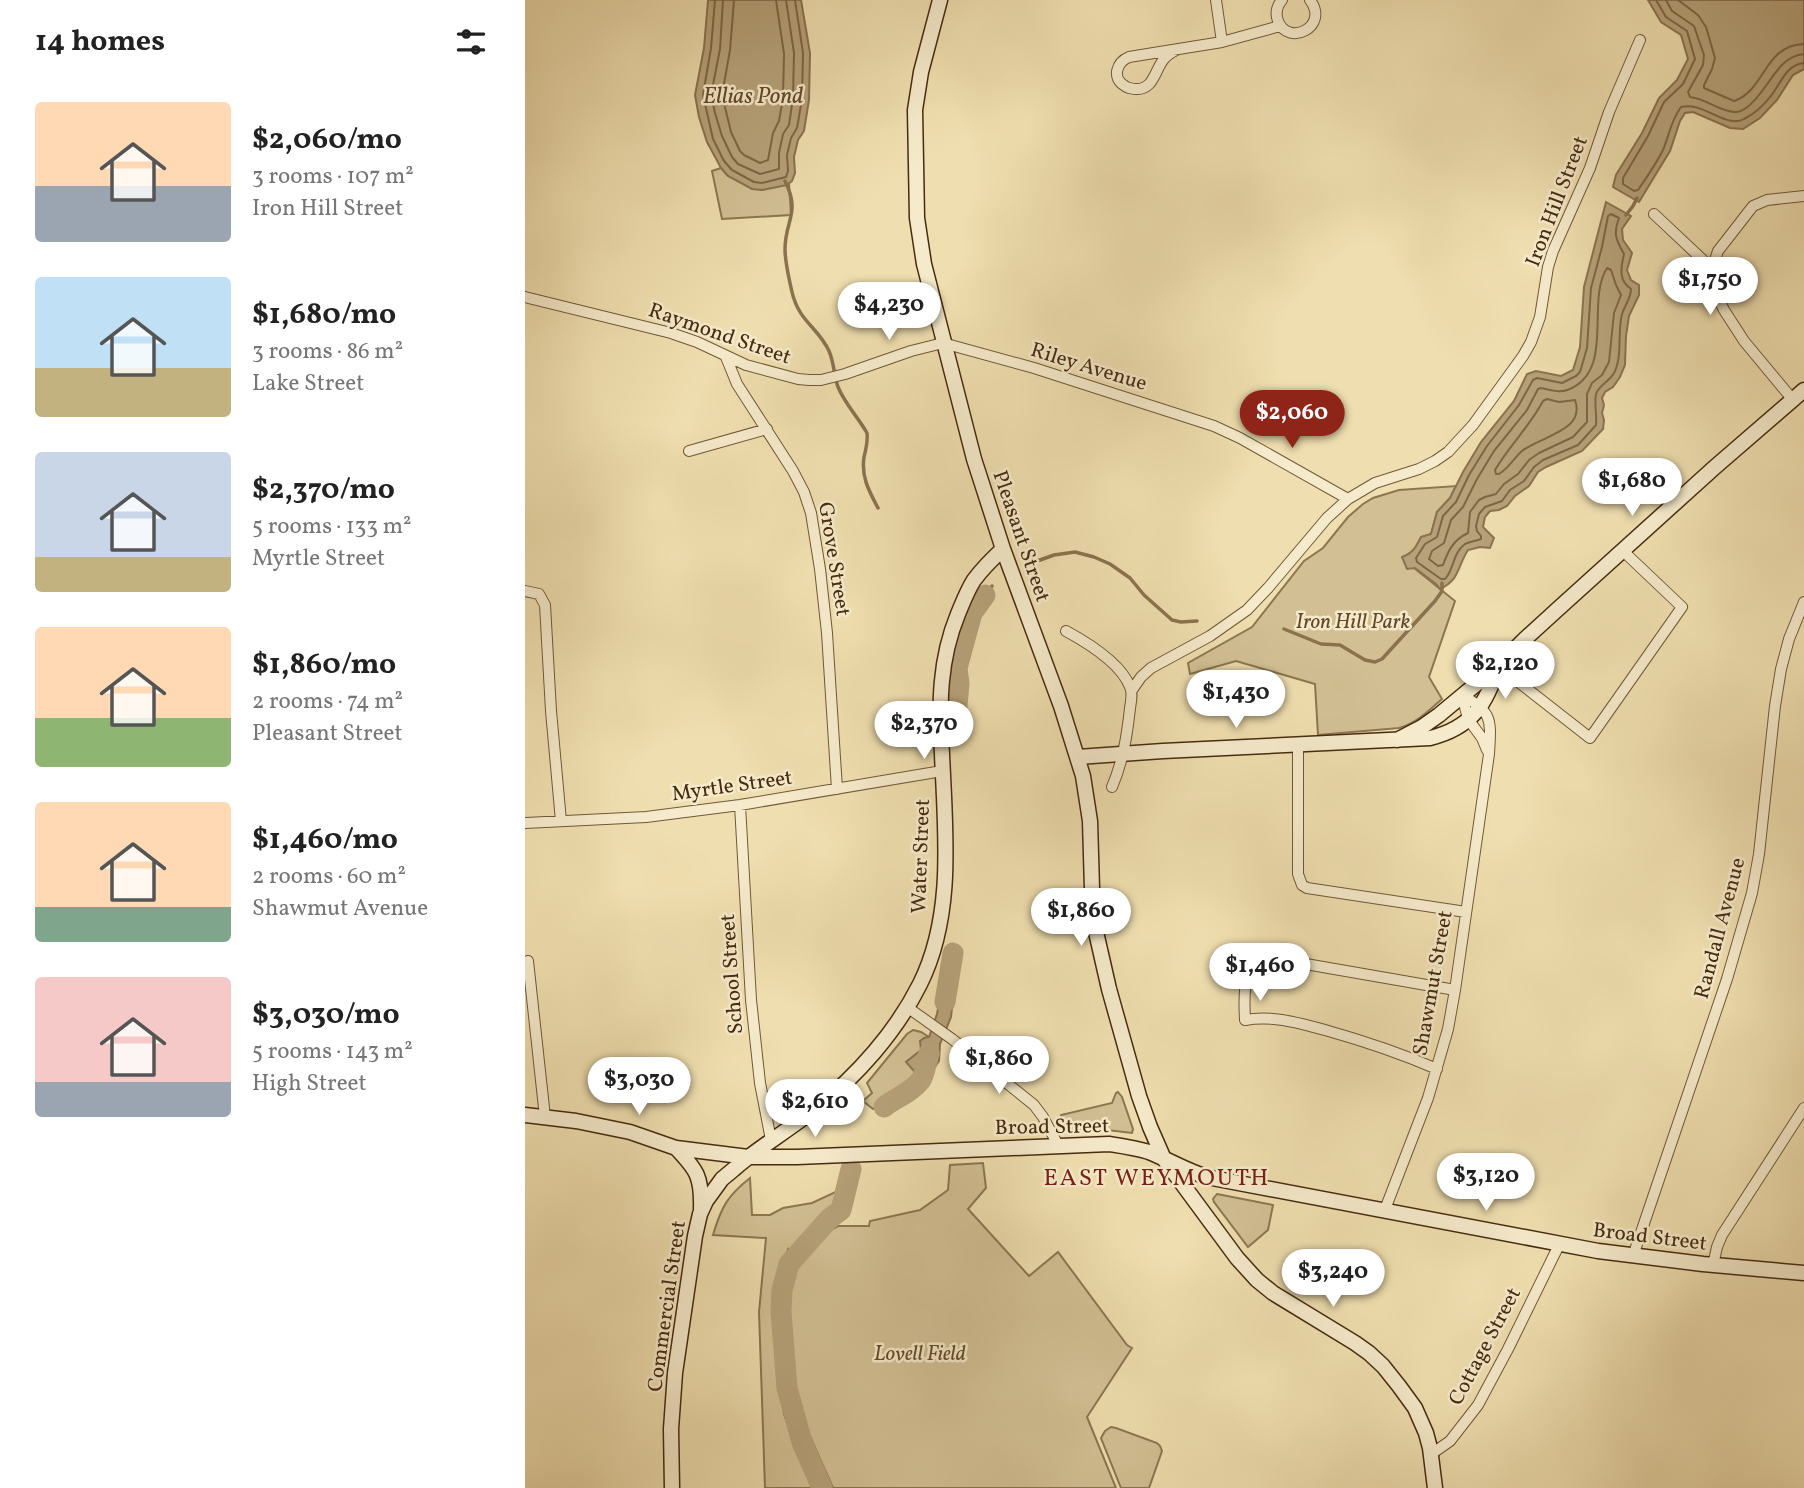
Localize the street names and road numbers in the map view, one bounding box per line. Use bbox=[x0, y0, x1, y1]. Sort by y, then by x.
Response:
street label: Iron Hill Street bbox=[1519, 132, 1596, 271]
street label: Raymond Street bbox=[644, 296, 795, 372]
street label: Riley Avenue bbox=[1027, 336, 1150, 399]
street label: Pleasant Street bbox=[984, 467, 1057, 606]
street label: Grove Street bbox=[810, 500, 857, 618]
street label: Myrtle Street bbox=[670, 764, 794, 809]
street label: Water Street bbox=[905, 798, 938, 914]
street label: Randall Avenue bbox=[1688, 855, 1753, 1002]
street label: Shawmut Street bbox=[1406, 908, 1461, 1058]
street label: School Street bbox=[714, 913, 751, 1035]
street label: Broad Street bbox=[994, 1112, 1110, 1143]
street label: Broad Street bbox=[1591, 1216, 1708, 1259]
street label: Commercial Street bbox=[641, 1219, 694, 1394]
street label: Cottage Street bbox=[1442, 1283, 1529, 1411]

